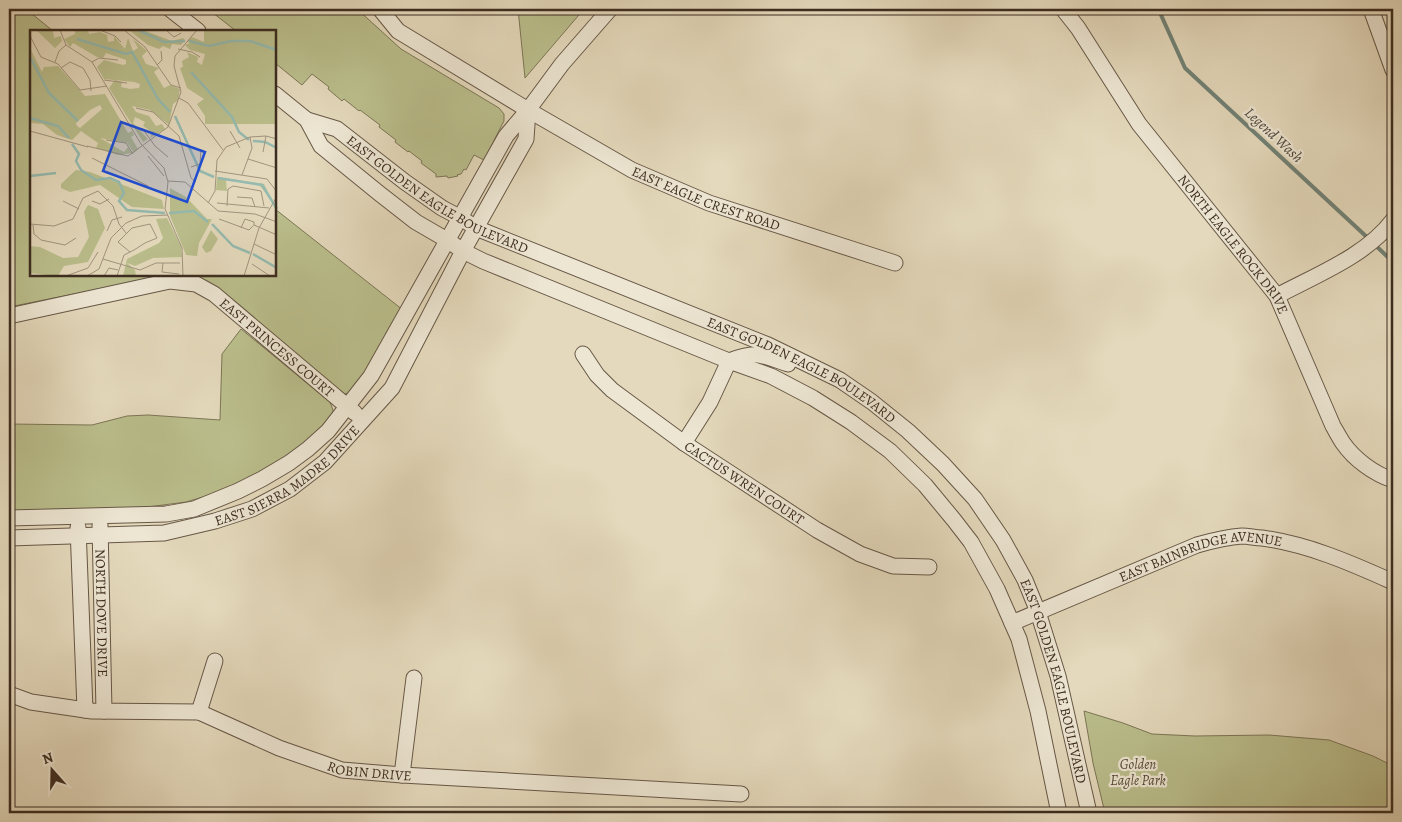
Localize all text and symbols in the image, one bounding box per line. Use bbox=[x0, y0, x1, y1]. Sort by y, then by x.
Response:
inset map bbox=[30, 30, 276, 276]
water label: Legend Wash bbox=[1240, 103, 1308, 167]
street label: EAST GOLDEN EAGLE BOULEVARD bbox=[343, 131, 531, 258]
street label: EAST EAGLE CREST ROAD bbox=[629, 162, 783, 235]
street label: NORTH EAGLE ROCK DRIVE bbox=[1174, 170, 1293, 317]
street label: EAST PRINCESS COURT bbox=[216, 293, 339, 401]
street label: EAST GOLDEN EAGLE BOULEVARD bbox=[704, 312, 900, 427]
street label: EAST SIERRA MADRE DRIVE bbox=[212, 421, 364, 530]
street label: CACTUS WREN COURT bbox=[681, 436, 808, 529]
street label: EAST BAINBRIDGE AVENUE bbox=[1116, 526, 1284, 586]
street label: NORTH DOVE DRIVE bbox=[91, 549, 113, 677]
street label: EAST GOLDEN EAGLE BOULEVARD bbox=[1016, 576, 1091, 785]
north arrow bbox=[28, 744, 78, 794]
text: N bbox=[40, 748, 56, 769]
park label: Golden Eagle Park bbox=[1110, 755, 1166, 790]
street label: ROBIN DRIVE bbox=[325, 756, 412, 785]

